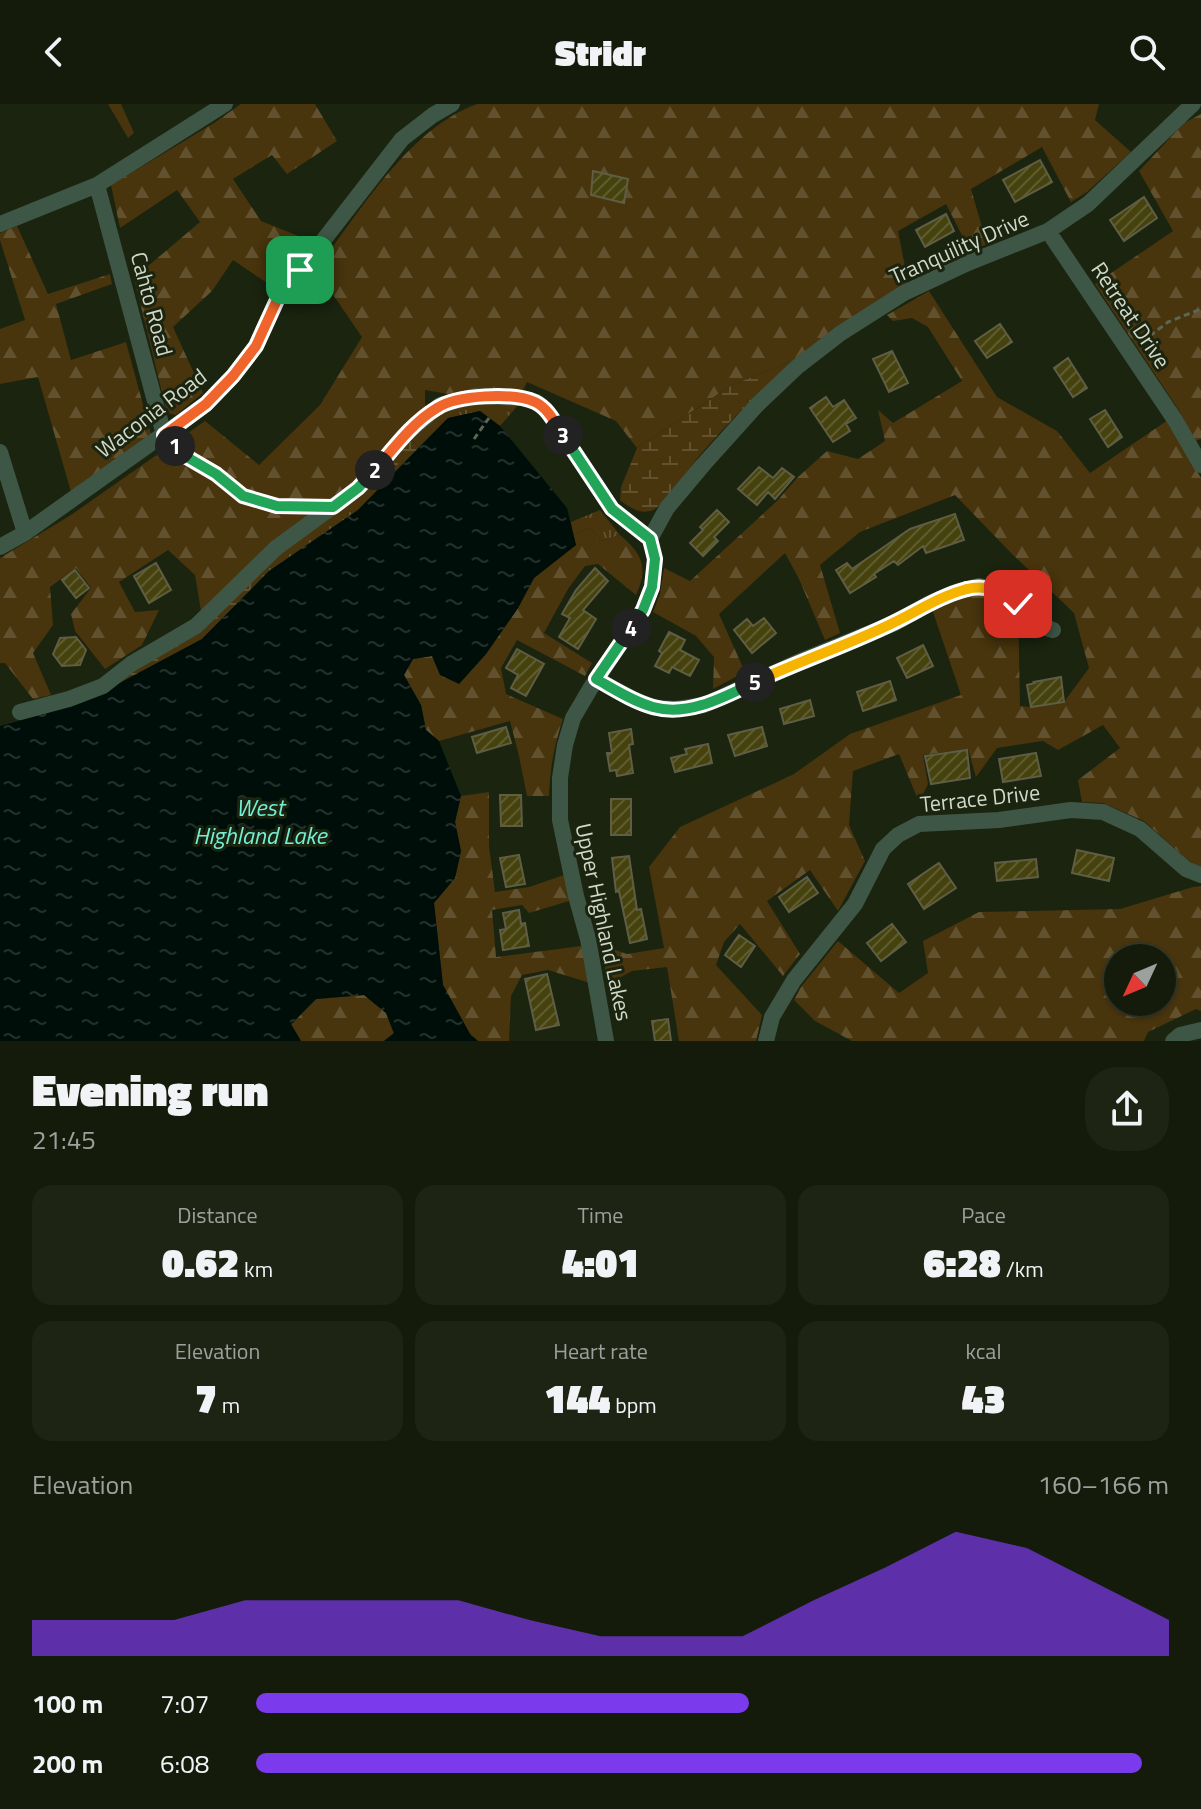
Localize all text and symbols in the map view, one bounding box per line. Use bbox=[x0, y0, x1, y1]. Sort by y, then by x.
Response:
text: Stridr bbox=[555, 25, 646, 80]
icon: back bbox=[32, 30, 76, 74]
icon: search bbox=[1125, 30, 1169, 74]
street label: Tranquility Drive bbox=[884, 201, 1034, 293]
pin bbox=[266, 236, 334, 304]
street label: Cahto Road bbox=[122, 248, 182, 360]
icon: arrive bbox=[278, 248, 322, 292]
street label: Retreat Drive bbox=[1083, 255, 1179, 375]
street label: Waconia Road bbox=[88, 360, 214, 466]
pin: 3 bbox=[543, 415, 583, 455]
text: 3 bbox=[557, 418, 569, 452]
pin: 1 bbox=[155, 426, 195, 466]
text: 1 bbox=[169, 429, 181, 463]
pin: 2 bbox=[355, 450, 395, 490]
text: 2 bbox=[369, 453, 381, 487]
pin bbox=[984, 570, 1052, 638]
icon: check bbox=[996, 582, 1040, 626]
pin: 4 bbox=[611, 608, 651, 648]
text: 4 bbox=[625, 611, 637, 645]
pin: 5 bbox=[735, 662, 775, 702]
text: 5 bbox=[749, 665, 761, 699]
street label: Terrace Drive bbox=[918, 775, 1042, 821]
water label: West Highland Lake bbox=[193, 789, 328, 853]
street label: Upper Highland Lakes bbox=[566, 820, 642, 1024]
north arrow bbox=[1104, 944, 1176, 1016]
map controls bbox=[1104, 944, 1176, 1016]
text: Evening run bbox=[32, 1056, 269, 1123]
button: share bbox=[1085, 1067, 1169, 1151]
text: 21:45 bbox=[32, 1120, 96, 1159]
text: Distance bbox=[177, 1198, 258, 1232]
text: Time bbox=[578, 1198, 623, 1232]
text: Pace bbox=[961, 1198, 1006, 1232]
text: 0.62 bbox=[162, 1232, 239, 1293]
text: 4:01 bbox=[562, 1232, 639, 1293]
text: 6:28 bbox=[923, 1232, 1001, 1293]
text: km bbox=[239, 1252, 273, 1286]
text: /km bbox=[1001, 1252, 1044, 1286]
text: Elevation bbox=[175, 1334, 260, 1368]
text: Heart rate bbox=[553, 1334, 648, 1368]
text: kcal bbox=[966, 1334, 1001, 1368]
text: 7 bbox=[195, 1368, 217, 1429]
text: 144 bbox=[544, 1368, 610, 1429]
text: 43 bbox=[962, 1368, 1006, 1429]
text: m bbox=[217, 1388, 240, 1422]
text: bpm bbox=[610, 1388, 657, 1422]
text: Elevation bbox=[32, 1465, 133, 1504]
text: 160–166 m bbox=[1038, 1465, 1169, 1504]
text: 100 m bbox=[32, 1684, 103, 1723]
text: 7:07 bbox=[160, 1684, 209, 1723]
text: 200 m bbox=[32, 1744, 103, 1783]
text: 6:08 bbox=[160, 1744, 209, 1783]

